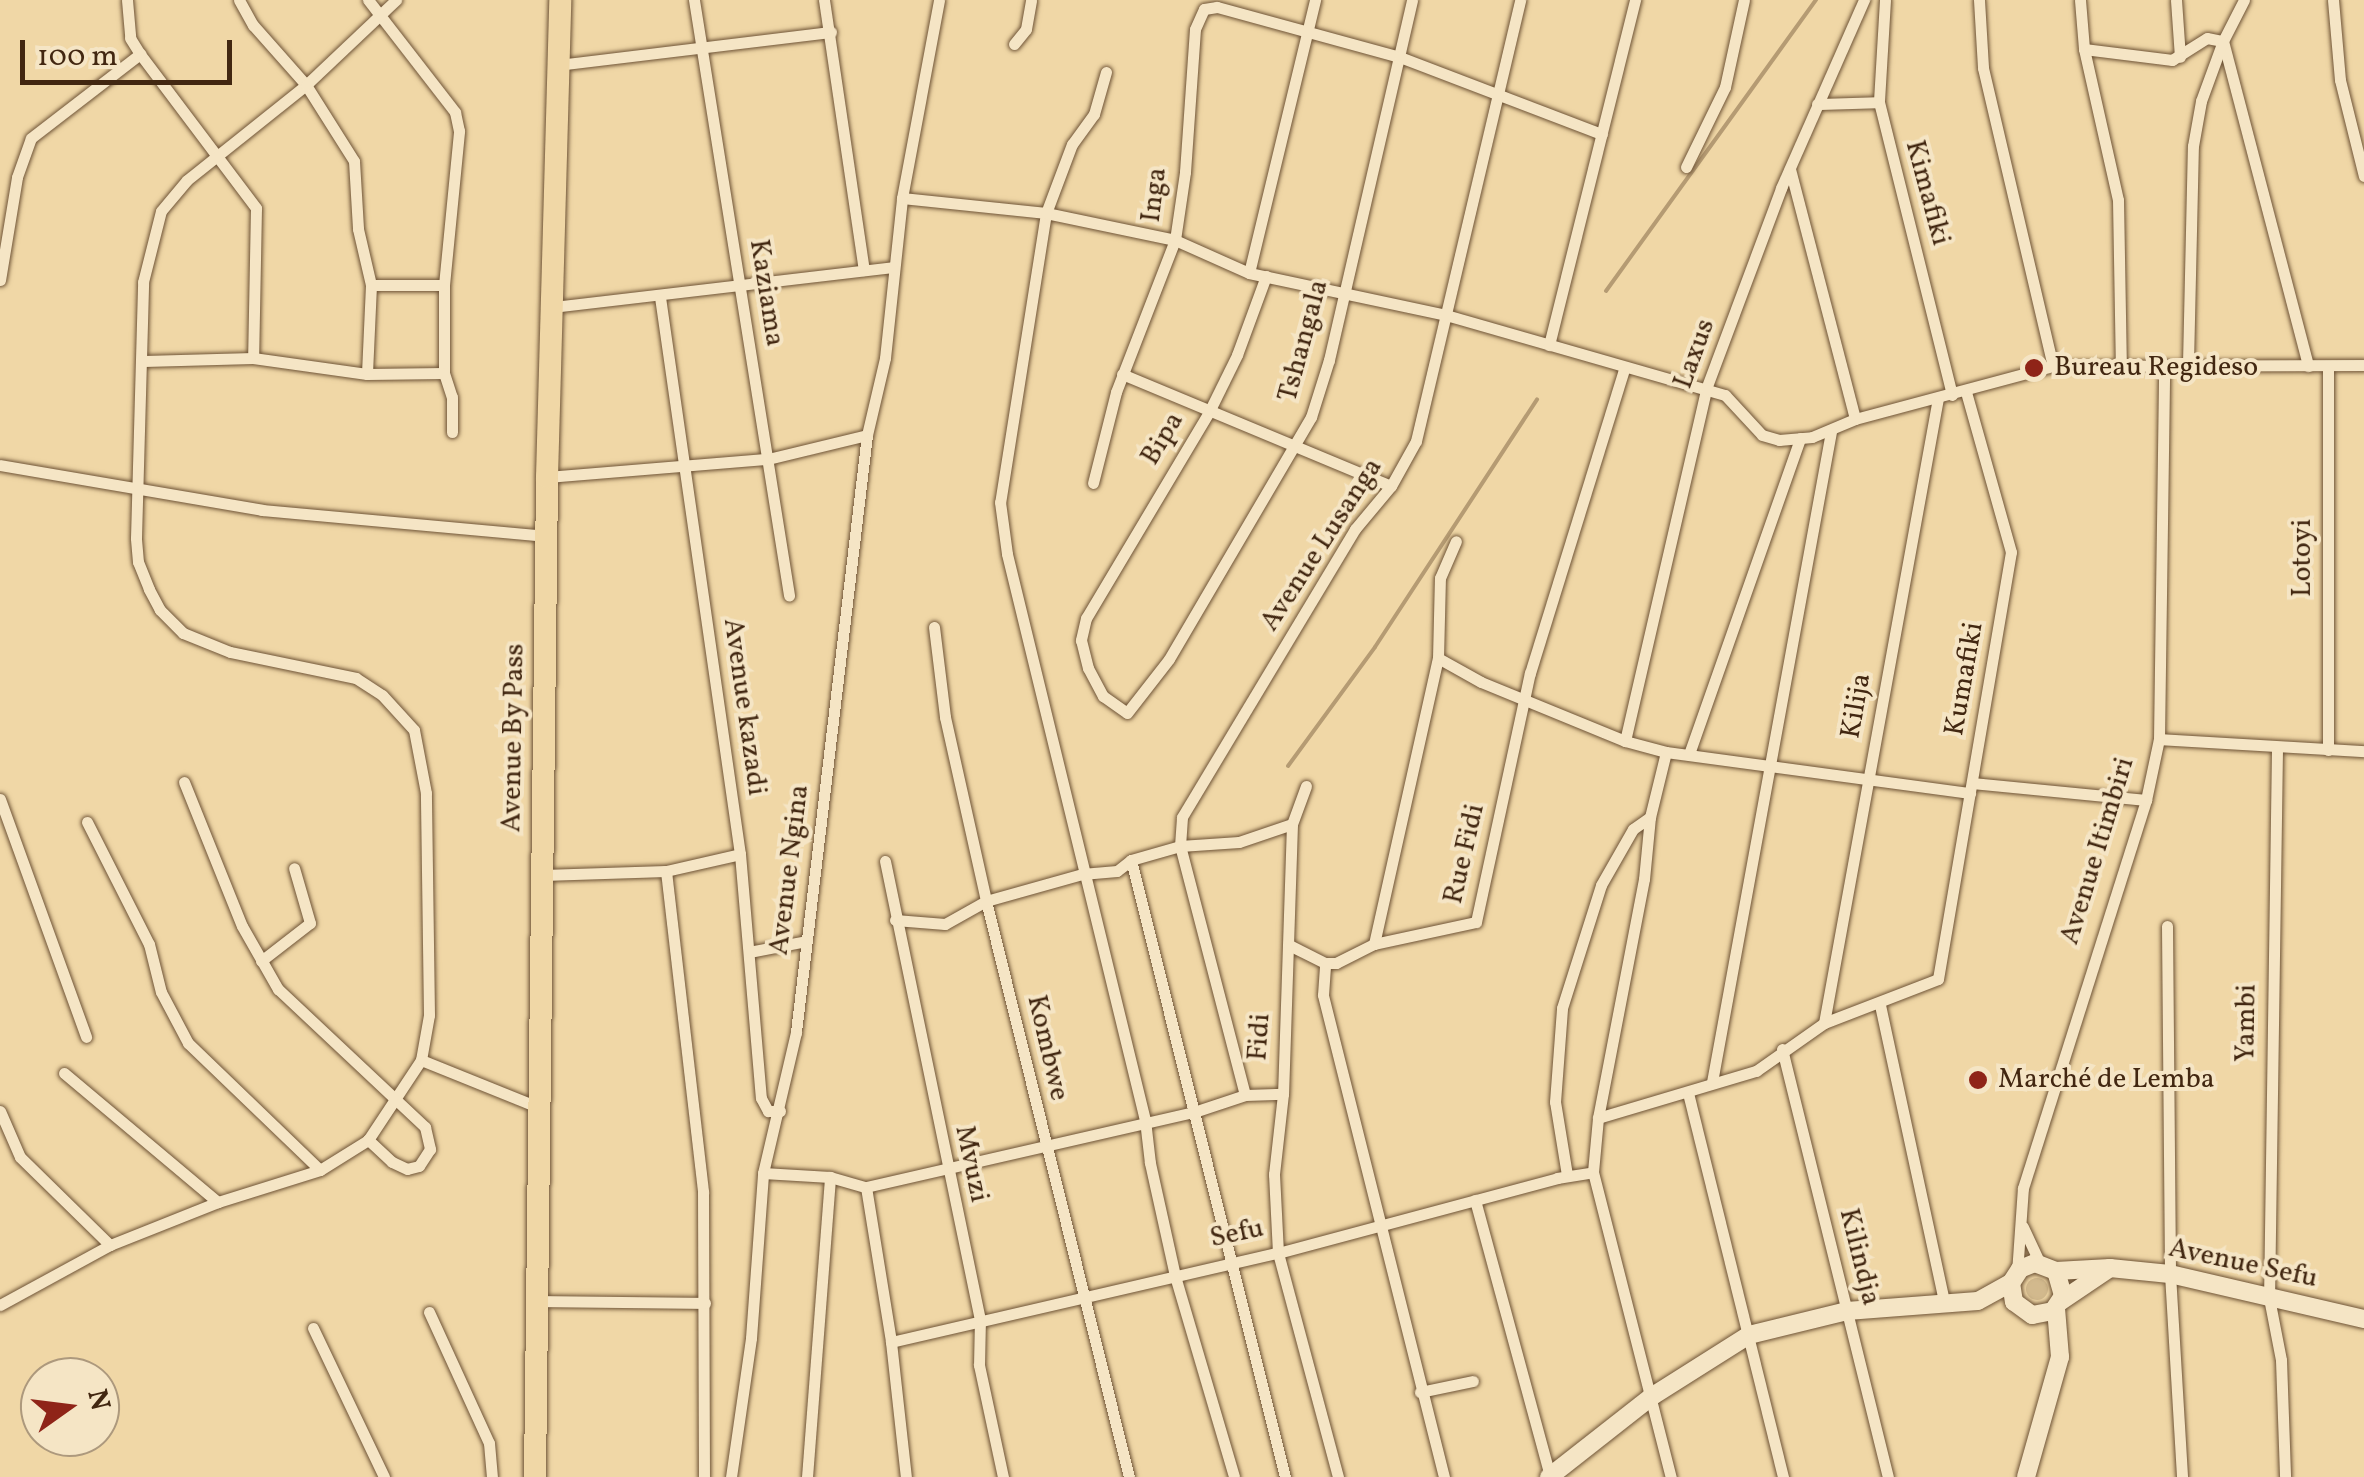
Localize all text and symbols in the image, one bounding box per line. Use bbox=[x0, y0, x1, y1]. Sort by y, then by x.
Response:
scale bar bbox=[25, 20, 238, 82]
text: 100 m bbox=[37, 36, 118, 78]
street label: Kimafiki bbox=[1897, 137, 1957, 249]
street label: Inga bbox=[1135, 166, 1175, 224]
street label: Kaziama bbox=[741, 237, 791, 349]
street label: Tshangala bbox=[1272, 276, 1336, 406]
street label: Laxus bbox=[1667, 315, 1723, 393]
place label: Bureau Regideso bbox=[2054, 351, 2258, 385]
marker: Bureau Regideso bbox=[2023, 357, 2045, 379]
street label: Bipa bbox=[1134, 406, 1192, 472]
street label: Avenue Lusanga bbox=[1254, 452, 1390, 638]
street label: Lotoyi bbox=[2286, 519, 2320, 597]
street label: Avenue kazadi bbox=[715, 616, 773, 798]
street label: Kumafiki bbox=[1938, 620, 1992, 738]
street label: Avenue By Pass bbox=[496, 643, 532, 833]
street label: Kilija bbox=[1835, 671, 1879, 741]
street label: Avenue Itimbiri bbox=[2054, 753, 2142, 949]
street label: Avenue Ngina bbox=[763, 783, 817, 957]
street label: Rue Fidi bbox=[1437, 801, 1493, 907]
street label: Yambi bbox=[2230, 984, 2264, 1062]
street label: Kombwe bbox=[1019, 992, 1075, 1104]
street label: Fidi bbox=[1242, 1012, 1278, 1062]
place label: Marché de Lemba bbox=[1998, 1063, 2215, 1097]
marker: Marché de Lemba bbox=[1967, 1069, 1989, 1091]
street label: Mvuzi bbox=[946, 1123, 996, 1205]
street label: Kilindja bbox=[1831, 1205, 1887, 1309]
street label: Sefu bbox=[1207, 1212, 1267, 1256]
street label: Avenue Sefu bbox=[2166, 1232, 2320, 1296]
north arrow bbox=[20, 1357, 120, 1457]
text: N bbox=[76, 1386, 119, 1415]

